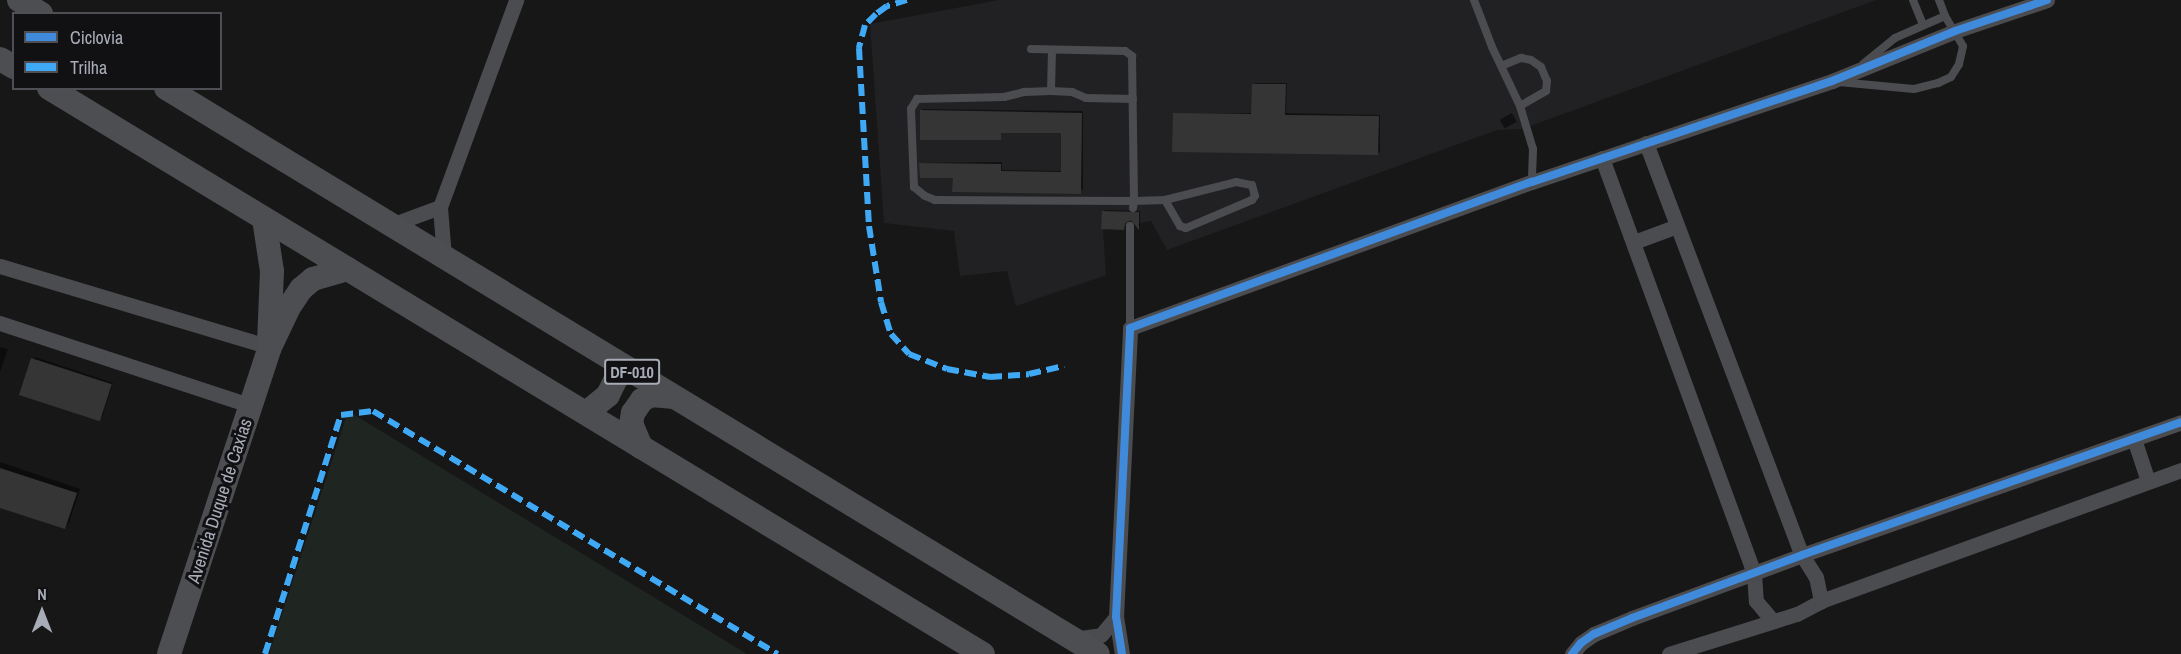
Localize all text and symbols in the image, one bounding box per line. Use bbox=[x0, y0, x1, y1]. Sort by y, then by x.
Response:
legend bbox=[12, 12, 222, 90]
text: Ciclovia bbox=[70, 25, 123, 50]
text: Trilha bbox=[70, 55, 107, 80]
road number: DF-010 bbox=[604, 359, 660, 385]
street label: Avenida Duque de Caxias bbox=[183, 416, 257, 586]
north arrow bbox=[12, 582, 72, 642]
text: N bbox=[37, 583, 47, 605]

